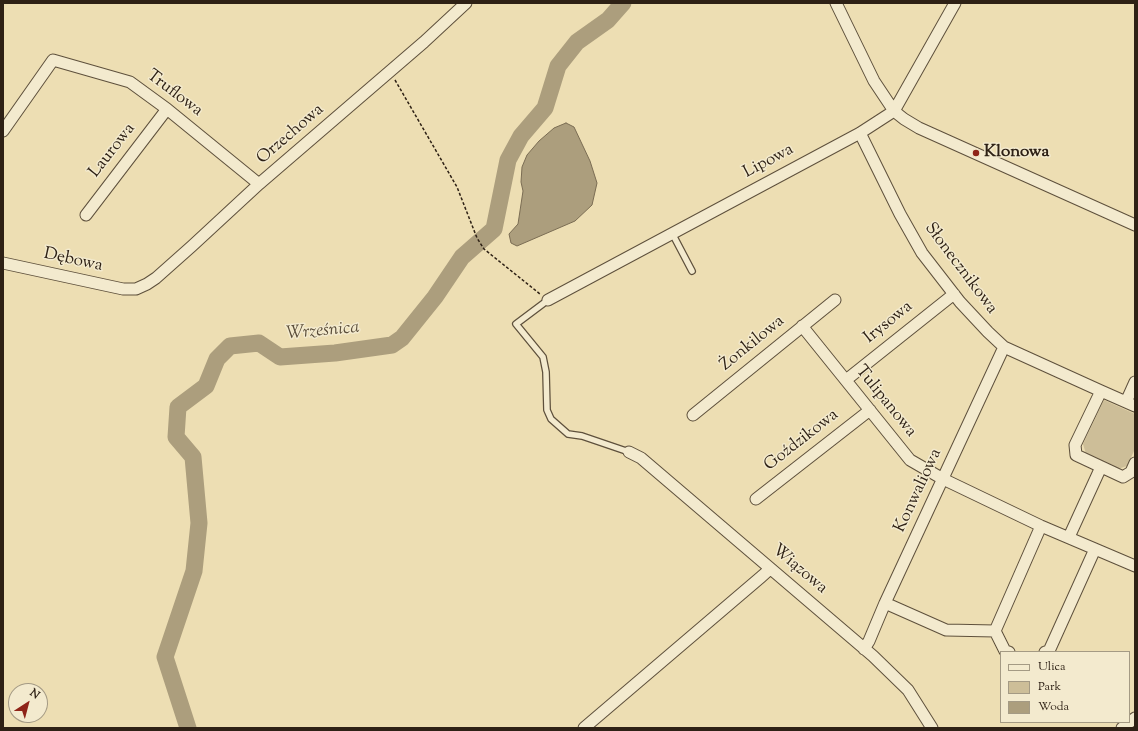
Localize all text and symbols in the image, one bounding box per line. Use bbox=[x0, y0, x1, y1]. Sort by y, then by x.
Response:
street label: Truflowa bbox=[142, 66, 206, 122]
street label: Orzechowa bbox=[253, 100, 329, 170]
street label: Laurowa bbox=[85, 120, 141, 182]
street label: Lipowa bbox=[740, 140, 798, 184]
place label: Klonowa bbox=[984, 143, 1049, 163]
marker: Klonowa bbox=[971, 148, 981, 158]
street label: Słonecznikowa bbox=[919, 219, 1001, 319]
street label: Dębowa bbox=[42, 245, 104, 277]
street label: Irysowa bbox=[861, 297, 917, 349]
street label: Żonkilowa bbox=[717, 312, 789, 376]
water label: Wrześnica bbox=[285, 318, 361, 346]
street label: Tulipanowa bbox=[850, 362, 920, 442]
street label: Goździkowa bbox=[761, 406, 843, 476]
street label: Konwaliowa bbox=[891, 446, 947, 536]
street label: Wiązowa bbox=[767, 541, 831, 599]
legend bbox=[1000, 651, 1130, 723]
text: Ulica bbox=[1038, 658, 1065, 676]
text: Park bbox=[1038, 678, 1061, 696]
north arrow bbox=[8, 683, 48, 723]
text: N bbox=[26, 685, 43, 703]
text: Woda bbox=[1038, 698, 1069, 716]

